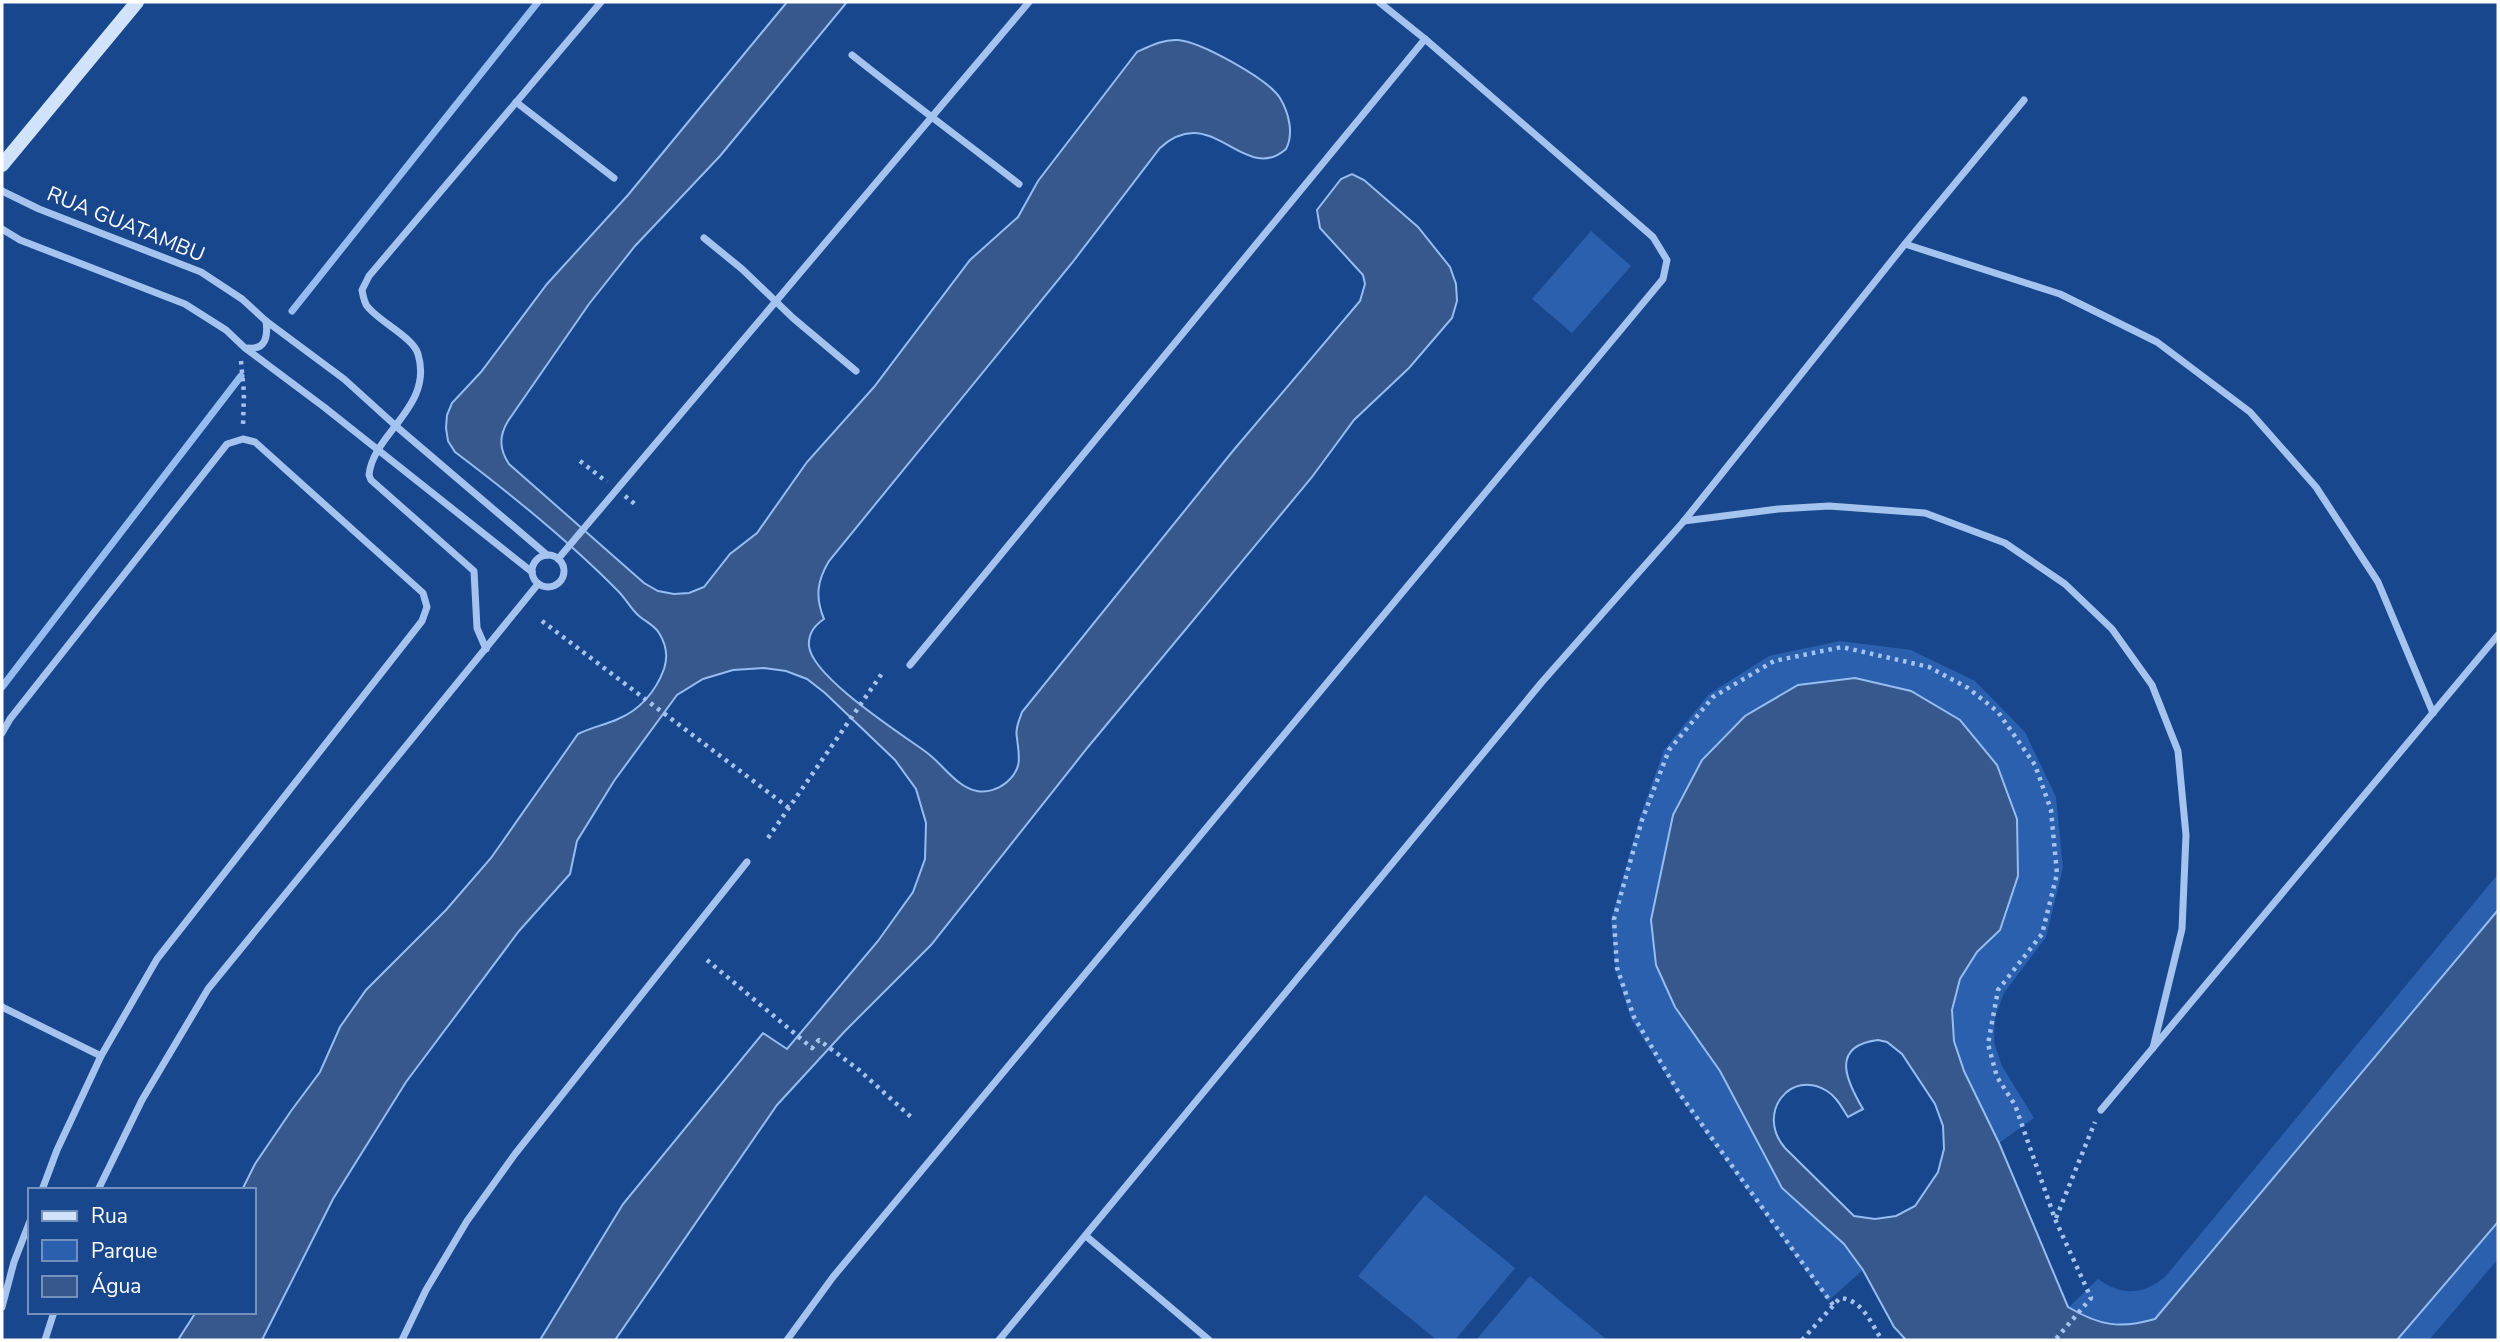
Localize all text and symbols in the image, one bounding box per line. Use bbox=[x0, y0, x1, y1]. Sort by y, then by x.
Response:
street label: RUA GUATAMBU bbox=[43, 180, 209, 268]
legend bbox=[28, 1188, 256, 1314]
text: Rua bbox=[91, 1202, 128, 1230]
text: Parque bbox=[91, 1237, 158, 1265]
text: Água bbox=[91, 1272, 141, 1300]

